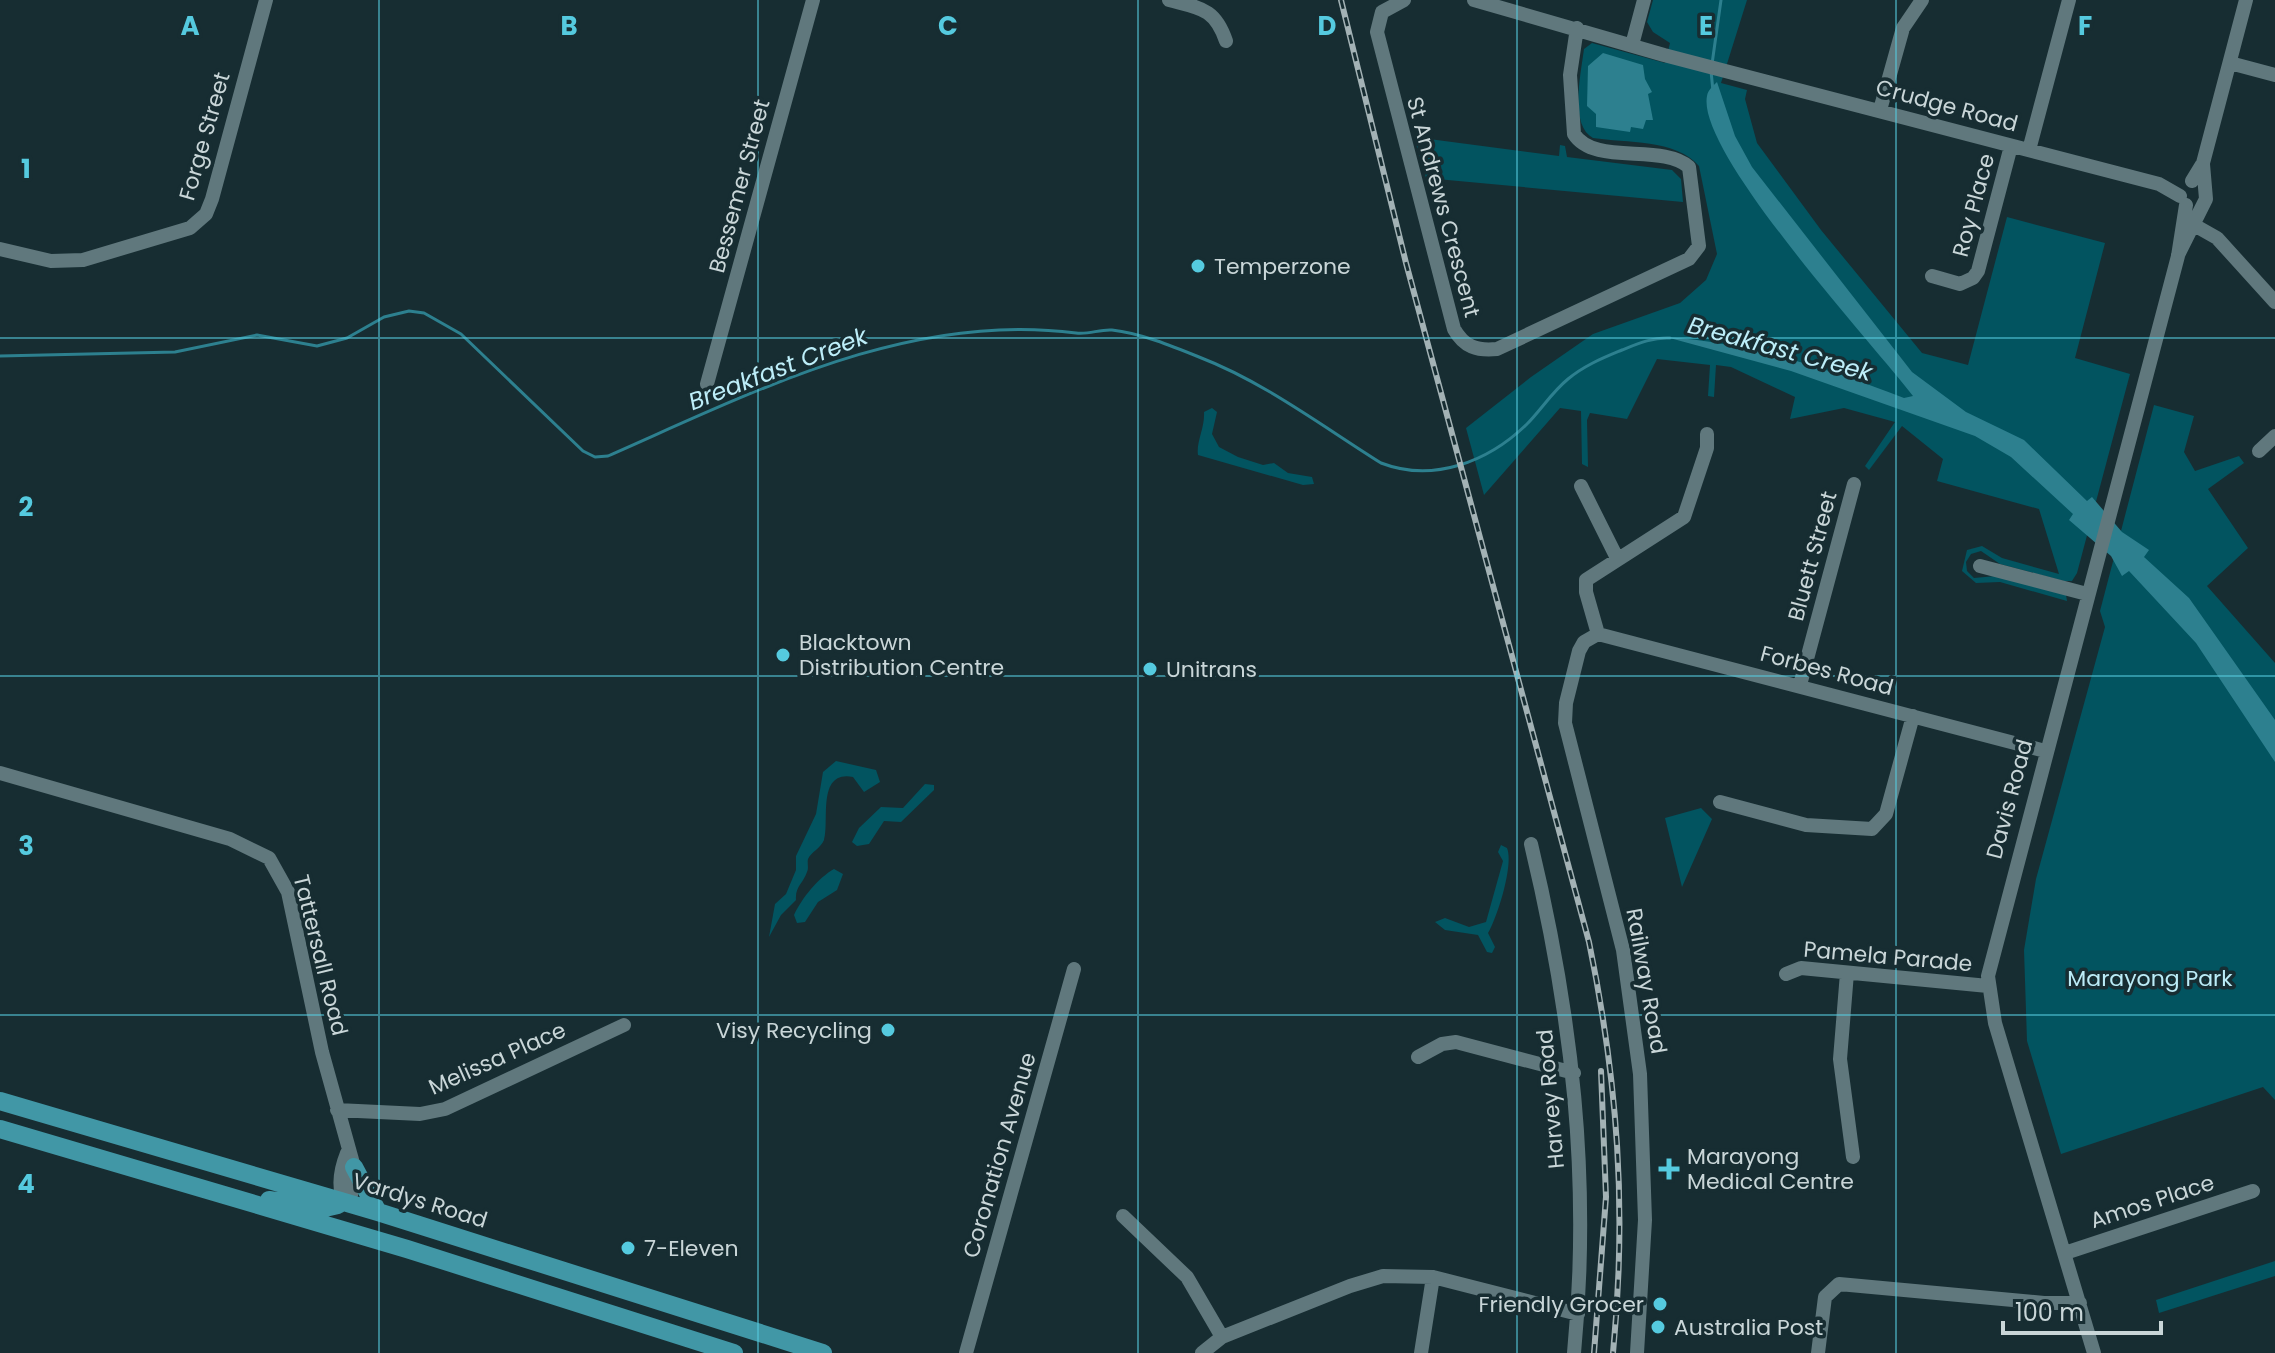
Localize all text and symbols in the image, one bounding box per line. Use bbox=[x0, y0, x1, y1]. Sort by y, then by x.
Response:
text: A bbox=[180, 8, 200, 44]
text: B bbox=[560, 8, 578, 44]
text: C bbox=[938, 8, 958, 44]
text: D bbox=[1318, 8, 1337, 44]
text: E bbox=[1699, 8, 1713, 44]
text: F bbox=[2078, 8, 2092, 44]
street label: Forge Street bbox=[171, 68, 238, 204]
street label: Crudge Road bbox=[1872, 72, 2021, 139]
street label: St Andrews Crescent bbox=[1399, 93, 1488, 321]
street label: Bessemer Street bbox=[701, 96, 778, 276]
street label: Roy Place bbox=[1945, 150, 2002, 260]
text: 1 bbox=[21, 151, 31, 187]
place label: Temperzone bbox=[1214, 251, 1351, 282]
marker: Temperzone bbox=[1189, 257, 1207, 275]
water label: Breakfast Creek bbox=[1684, 308, 1877, 389]
water label: Breakfast Creek bbox=[684, 319, 874, 418]
street label: Bluett Street bbox=[1780, 488, 1845, 624]
text: 2 bbox=[19, 489, 34, 525]
place label: Blacktown Distribution Centre bbox=[799, 627, 1004, 683]
street label: Forbes Road bbox=[1757, 638, 1897, 703]
marker: Blacktown Distribution Centre bbox=[774, 646, 792, 664]
place label: Unitrans bbox=[1166, 654, 1257, 685]
marker: Unitrans bbox=[1141, 660, 1159, 678]
street label: Davis Road bbox=[1979, 736, 2040, 862]
text: 3 bbox=[18, 828, 34, 864]
street label: Tattersall Road bbox=[286, 871, 355, 1039]
street label: Railway Road bbox=[1618, 906, 1675, 1056]
street label: Pamela Parade bbox=[1802, 934, 1974, 979]
park label: Marayong Park bbox=[2067, 963, 2233, 994]
street label: Melissa Place bbox=[424, 1014, 571, 1103]
place label: Visy Recycling bbox=[716, 1015, 872, 1046]
marker: Visy Recycling bbox=[879, 1021, 897, 1039]
street label: Harvey Road bbox=[1529, 1028, 1572, 1170]
street label: Coronation Avenue bbox=[955, 1049, 1044, 1261]
place label: Marayong Medical Centre bbox=[1687, 1141, 1854, 1197]
marker: Marayong Medical Centre bbox=[1658, 1158, 1680, 1180]
street label: Vardys Road bbox=[348, 1165, 491, 1236]
text: 4 bbox=[17, 1166, 35, 1202]
street label: Amos Place bbox=[2086, 1167, 2218, 1236]
place label: 7-Eleven bbox=[644, 1233, 739, 1264]
marker: 7-Eleven bbox=[619, 1239, 637, 1257]
scale bar bbox=[2003, 1285, 2161, 1335]
place label: Friendly Grocer bbox=[1478, 1289, 1644, 1320]
marker: Friendly Grocer bbox=[1651, 1295, 1669, 1313]
text: 100 m bbox=[2015, 1296, 2084, 1329]
place label: Australia Post bbox=[1674, 1312, 1823, 1343]
marker: Australia Post bbox=[1649, 1318, 1667, 1336]

